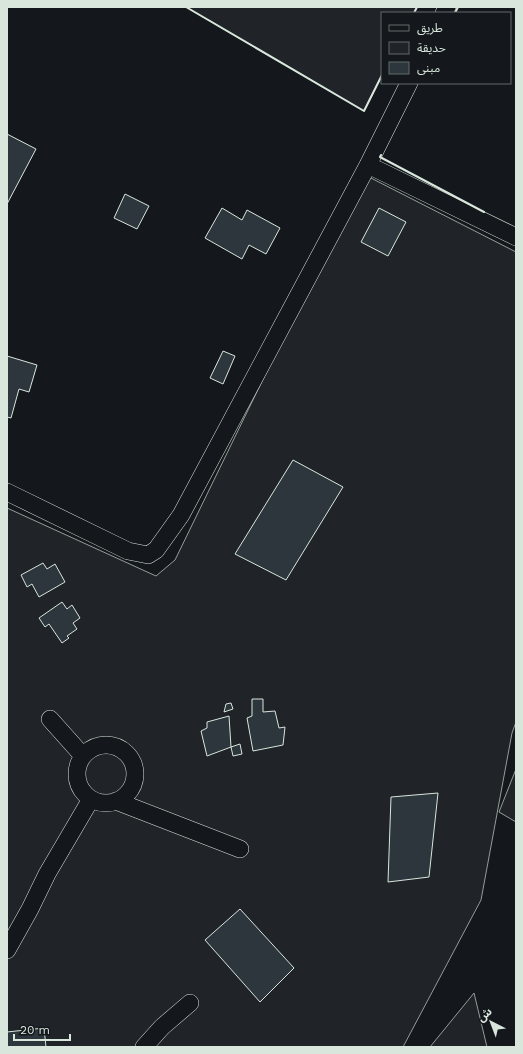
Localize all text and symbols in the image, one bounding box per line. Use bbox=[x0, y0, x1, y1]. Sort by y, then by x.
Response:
legend bbox=[381, 12, 511, 84]
text: طريق bbox=[417, 21, 443, 36]
text: حديقة bbox=[417, 41, 446, 55]
text: مبنى bbox=[417, 61, 440, 75]
north arrow bbox=[471, 1002, 511, 1042]
text: ش bbox=[475, 1005, 495, 1025]
scale bar bbox=[14, 1016, 70, 1042]
text: 20 m bbox=[20, 1023, 50, 1037]

